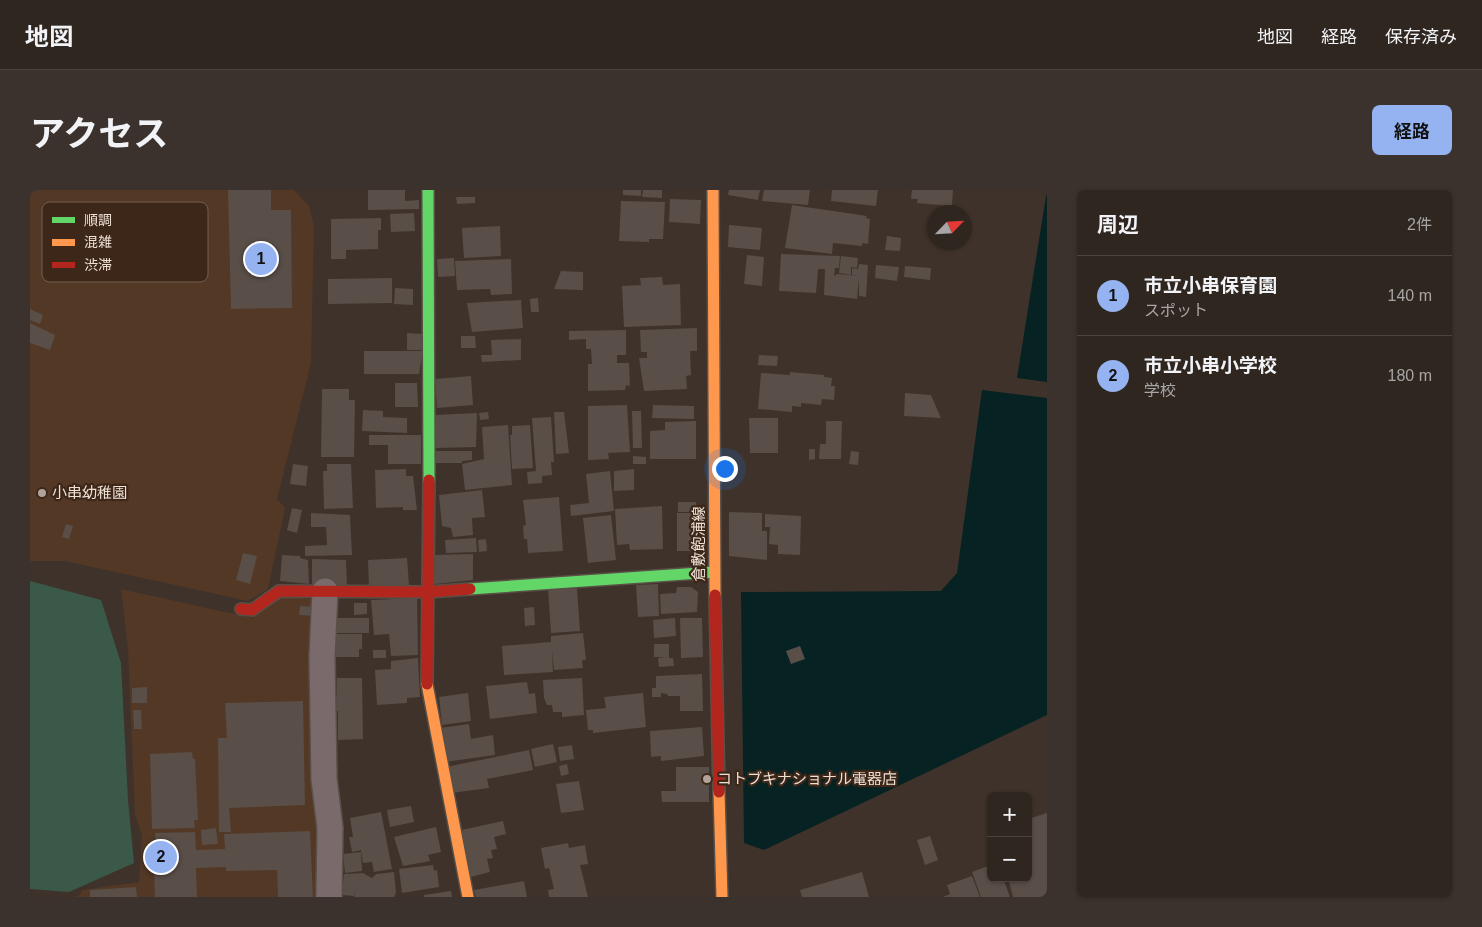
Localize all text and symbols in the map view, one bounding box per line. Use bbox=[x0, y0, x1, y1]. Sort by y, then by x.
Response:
text: 地図 bbox=[25, 23, 73, 50]
text: 地図 bbox=[1257, 27, 1293, 47]
text: 経路 bbox=[1321, 27, 1357, 47]
text: 保存済み bbox=[1385, 27, 1457, 47]
button: 経路 bbox=[1372, 105, 1452, 155]
text: アクセス bbox=[30, 114, 168, 153]
legend bbox=[42, 202, 208, 282]
north arrow bbox=[927, 205, 972, 250]
text: 順調 bbox=[84, 212, 112, 228]
text: 周辺 bbox=[1097, 213, 1139, 236]
text: 2件 bbox=[1407, 216, 1432, 233]
text: 混雑 bbox=[84, 234, 112, 250]
pin: 1 bbox=[245, 240, 277, 278]
text: 渋滞 bbox=[84, 257, 112, 273]
text: 市立小串保育園 bbox=[1144, 275, 1277, 296]
text: 1 bbox=[1109, 287, 1117, 304]
text: 140 m bbox=[1388, 287, 1432, 304]
text: スポット bbox=[1144, 302, 1208, 319]
text: 市立小串小学校 bbox=[1144, 355, 1277, 376]
text: 2 bbox=[1109, 367, 1117, 384]
text: 180 m bbox=[1388, 367, 1432, 384]
text: 学校 bbox=[1144, 382, 1176, 399]
your location bbox=[712, 456, 738, 482]
place label: 小串幼稚園 bbox=[52, 484, 127, 501]
marker: 小串幼稚園 bbox=[36, 487, 48, 499]
street label: 倉敷飽浦線 bbox=[690, 506, 707, 582]
place label: コトブキナショナル電器店 bbox=[717, 770, 897, 787]
marker: コトブキナショナル電器店 bbox=[701, 773, 713, 785]
map controls bbox=[987, 792, 1032, 882]
button: + bbox=[987, 792, 1032, 837]
button: − bbox=[987, 837, 1032, 882]
pin: 2 bbox=[145, 838, 177, 876]

